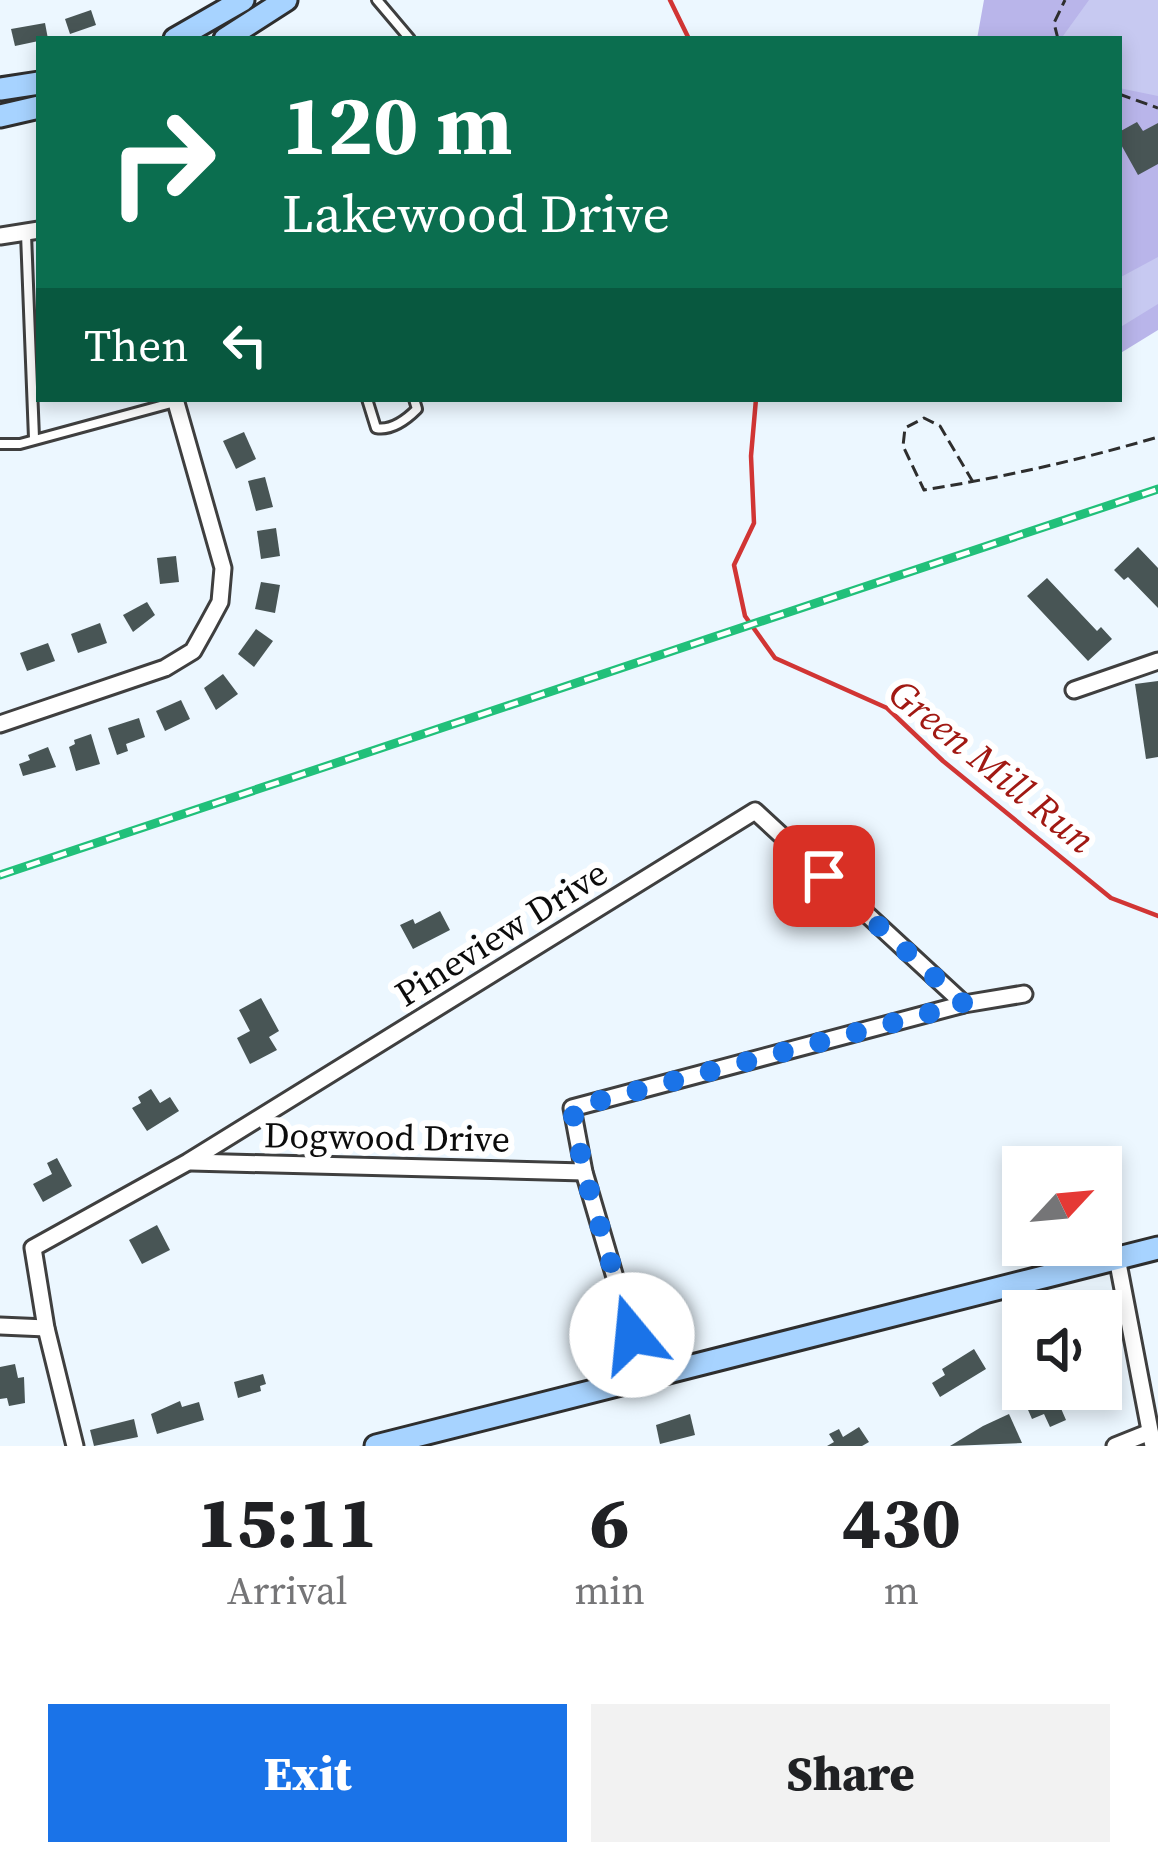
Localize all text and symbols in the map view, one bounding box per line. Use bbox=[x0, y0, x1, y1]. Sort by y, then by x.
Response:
text: 120 m bbox=[282, 67, 513, 182]
icon: right bbox=[84, 84, 240, 240]
text: Lakewood Drive bbox=[282, 176, 670, 250]
icon: left bbox=[212, 312, 278, 378]
text: Then bbox=[84, 314, 188, 376]
water label: Green Mill Run bbox=[878, 667, 1106, 865]
pin bbox=[773, 825, 875, 927]
icon: arrive bbox=[791, 843, 857, 909]
street label: Pineview Drive bbox=[386, 848, 616, 1018]
street label: Dogwood Drive bbox=[264, 1110, 510, 1164]
north arrow bbox=[1002, 1146, 1122, 1266]
map controls bbox=[1002, 1146, 1122, 1410]
position arrow bbox=[569, 1272, 695, 1398]
button: sound bbox=[1002, 1290, 1122, 1410]
text: 15:11 bbox=[197, 1472, 377, 1571]
text: 6 bbox=[590, 1472, 629, 1571]
text: 430 bbox=[842, 1472, 961, 1571]
text: Arrival bbox=[227, 1564, 347, 1617]
text: min bbox=[574, 1564, 645, 1617]
text: m bbox=[884, 1564, 919, 1617]
button: Exit bbox=[48, 1704, 567, 1842]
button: Share bbox=[591, 1704, 1110, 1842]

